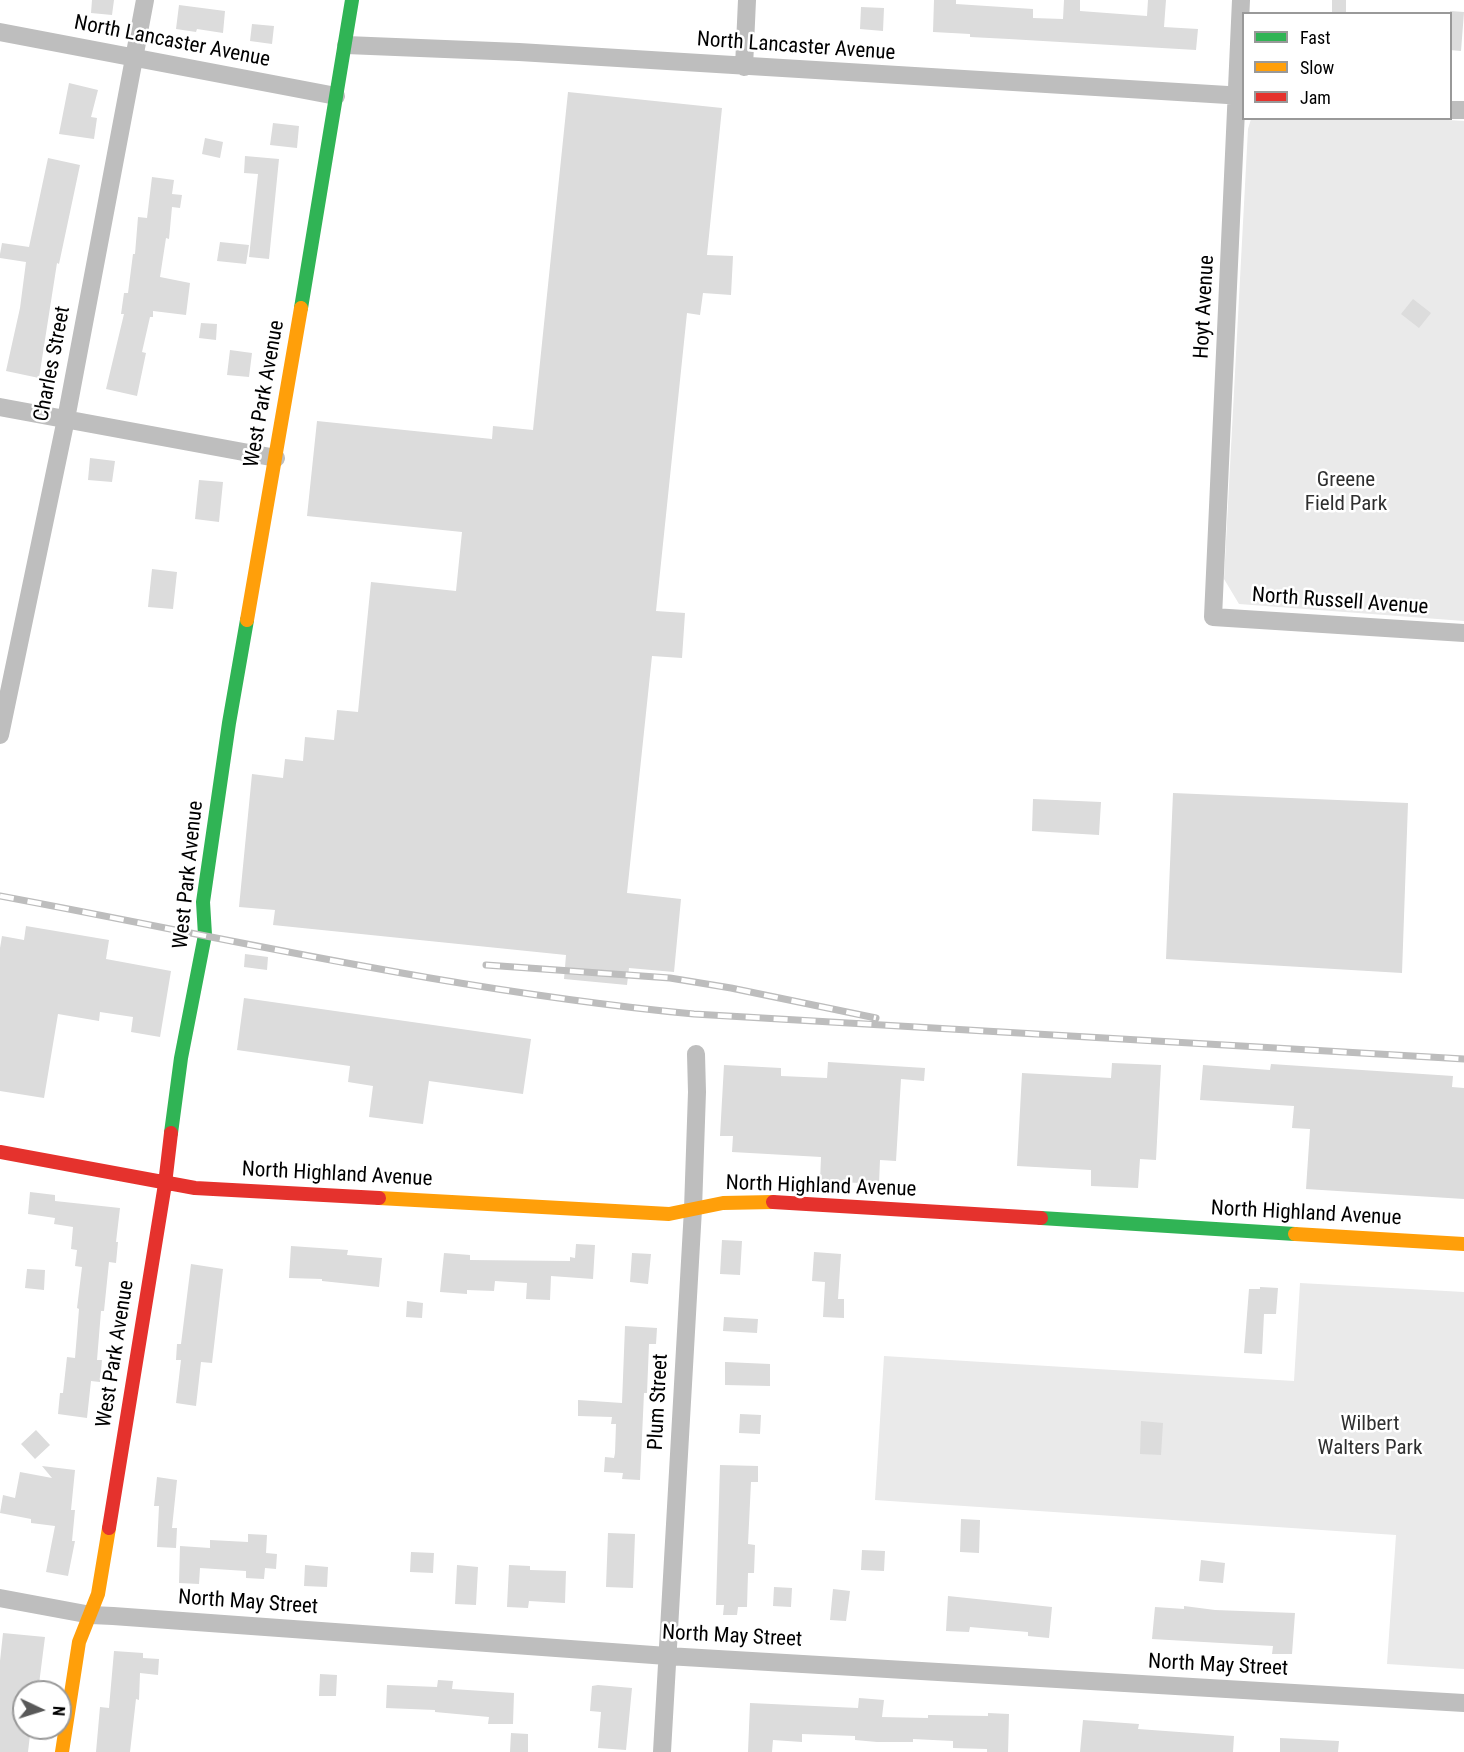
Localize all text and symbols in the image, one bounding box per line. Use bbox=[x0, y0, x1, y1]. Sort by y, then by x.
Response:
street label: North Lancaster Avenue bbox=[72, 11, 272, 73]
legend bbox=[1242, 12, 1452, 120]
street label: North Lancaster Avenue bbox=[696, 27, 896, 67]
text: Fast bbox=[1300, 27, 1331, 48]
text: Slow bbox=[1300, 57, 1334, 78]
text: Jam bbox=[1300, 87, 1331, 108]
street label: Hoyt Avenue bbox=[1190, 255, 1220, 359]
street label: Charles Street bbox=[29, 304, 77, 424]
street label: West Park Avenue bbox=[240, 319, 290, 469]
park label: Greene Field Park bbox=[1305, 468, 1387, 518]
street label: North Russell Avenue bbox=[1251, 583, 1429, 621]
street label: West Park Avenue bbox=[169, 800, 209, 950]
street label: North Highland Avenue bbox=[241, 1157, 433, 1193]
street label: North Highland Avenue bbox=[725, 1171, 917, 1203]
street label: North Highland Avenue bbox=[1210, 1196, 1402, 1232]
street label: West Park Avenue bbox=[92, 1279, 140, 1429]
street label: Plum Street bbox=[644, 1353, 674, 1451]
park label: Wilbert Walters Park bbox=[1318, 1412, 1422, 1462]
street label: North May Street bbox=[177, 1586, 319, 1620]
street label: North May Street bbox=[661, 1621, 803, 1653]
street label: North May Street bbox=[1147, 1650, 1289, 1682]
north arrow bbox=[12, 1680, 72, 1740]
text: N bbox=[49, 1706, 68, 1717]

